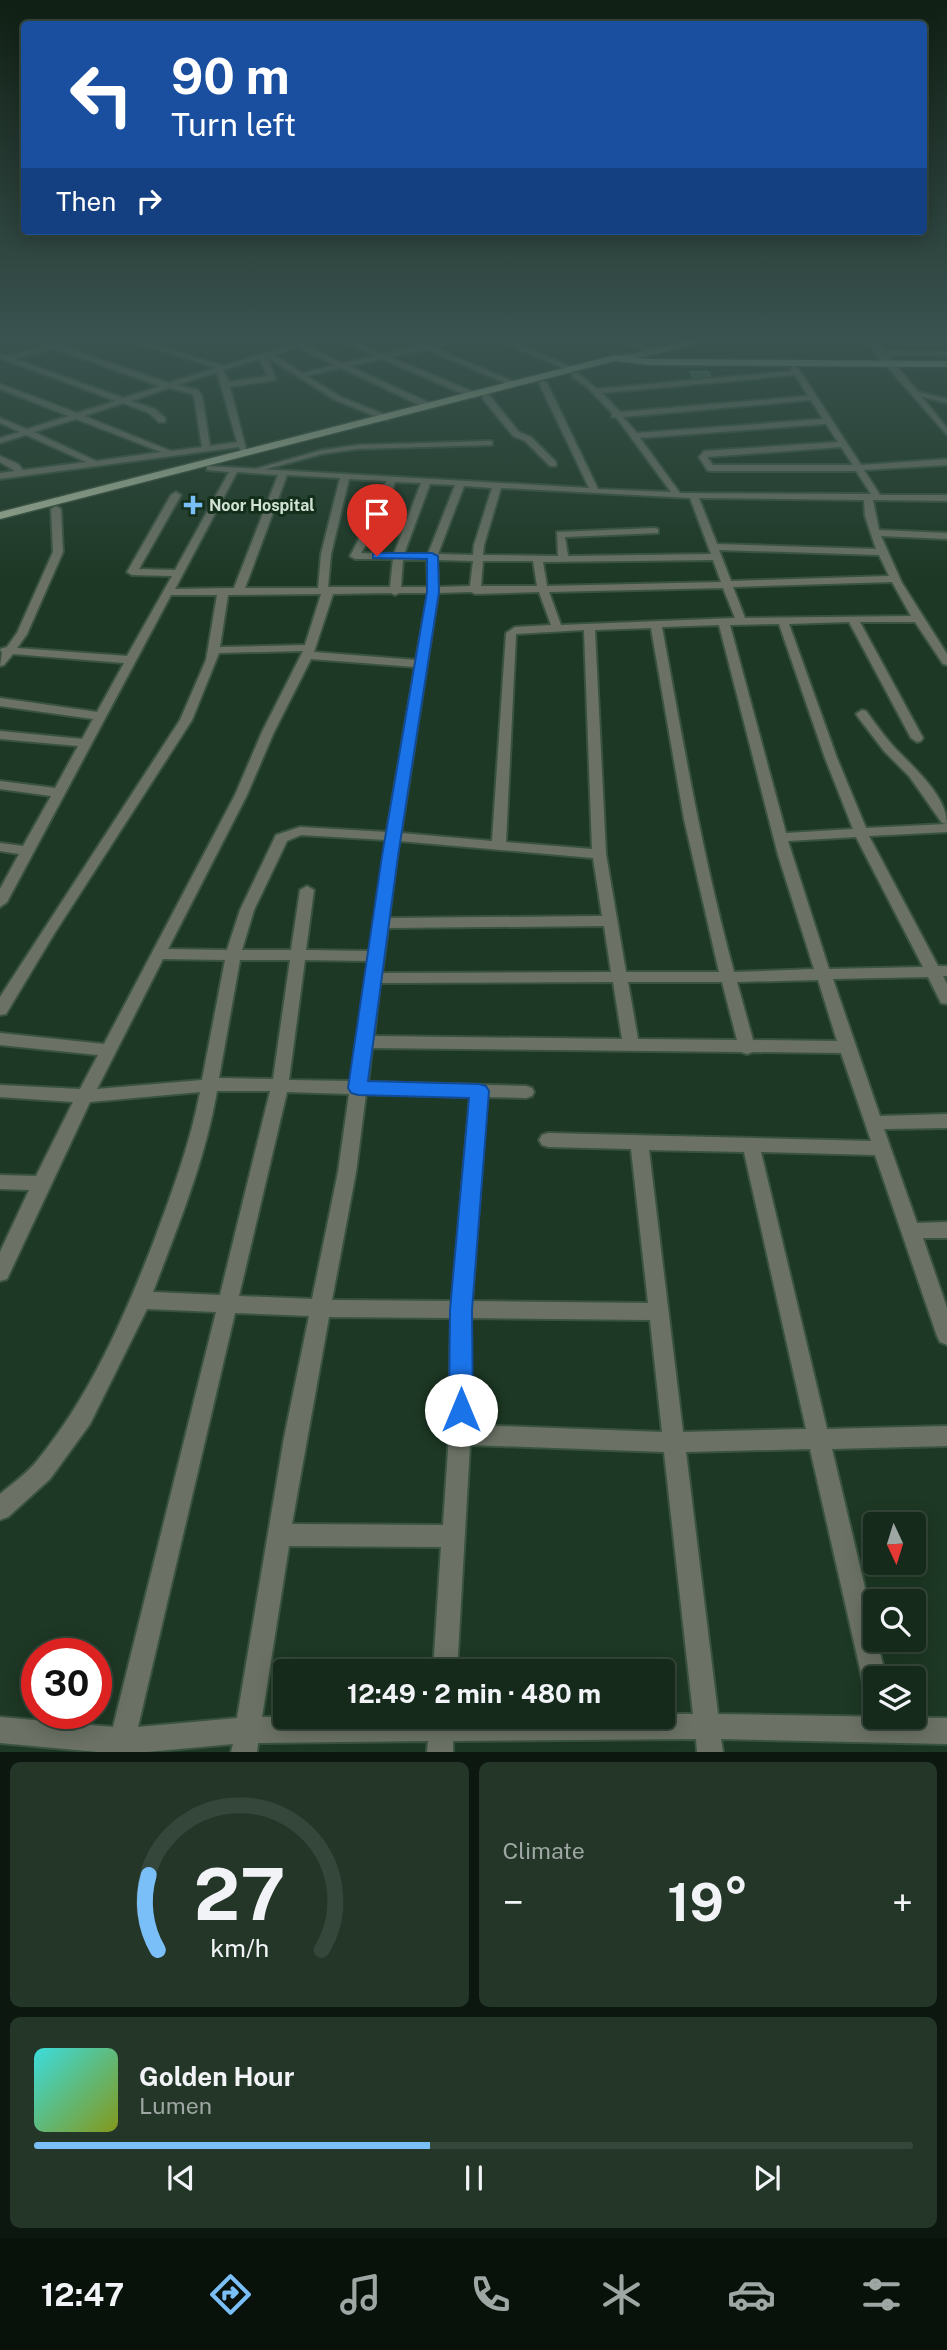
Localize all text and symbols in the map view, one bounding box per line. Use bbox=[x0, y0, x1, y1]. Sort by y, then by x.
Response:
text: 90 m bbox=[171, 47, 290, 105]
icon: left bbox=[56, 49, 147, 140]
text: Turn left bbox=[171, 106, 296, 143]
icon: right bbox=[130, 182, 168, 220]
text: Then bbox=[56, 186, 116, 217]
pin bbox=[347, 484, 407, 556]
marker: Noor Hospital bbox=[183, 495, 203, 515]
icon: arrive bbox=[358, 495, 396, 533]
place label: Noor Hospital bbox=[209, 496, 315, 515]
position arrow bbox=[424, 1373, 498, 1447]
north arrow bbox=[863, 1512, 926, 1575]
map controls bbox=[863, 1512, 926, 1729]
button: search bbox=[863, 1589, 926, 1652]
speed limit sign: 30 bbox=[21, 1638, 112, 1729]
button: layers bbox=[863, 1666, 926, 1729]
text: 12:49 · 2 min · 480 m bbox=[347, 1678, 601, 1709]
text: Climate bbox=[503, 1837, 585, 1864]
text: 27 bbox=[193, 1852, 285, 1937]
text: 19° bbox=[667, 1872, 748, 1933]
text: − bbox=[503, 1880, 524, 1925]
text: + bbox=[892, 1880, 913, 1925]
text: km/h bbox=[210, 1933, 269, 1963]
text: Golden Hour bbox=[139, 2061, 294, 2092]
text: Lumen bbox=[139, 2092, 212, 2119]
icon: previous bbox=[162, 2159, 200, 2197]
icon: pause bbox=[455, 2159, 493, 2197]
icon: next bbox=[748, 2159, 786, 2197]
icon: directions bbox=[206, 2270, 255, 2319]
icon: music bbox=[336, 2270, 385, 2319]
icon: phone bbox=[466, 2270, 515, 2319]
icon: climate bbox=[597, 2270, 646, 2319]
icon: car bbox=[727, 2270, 776, 2319]
icon: filters bbox=[857, 2270, 906, 2319]
text: 12:47 bbox=[41, 2276, 124, 2313]

